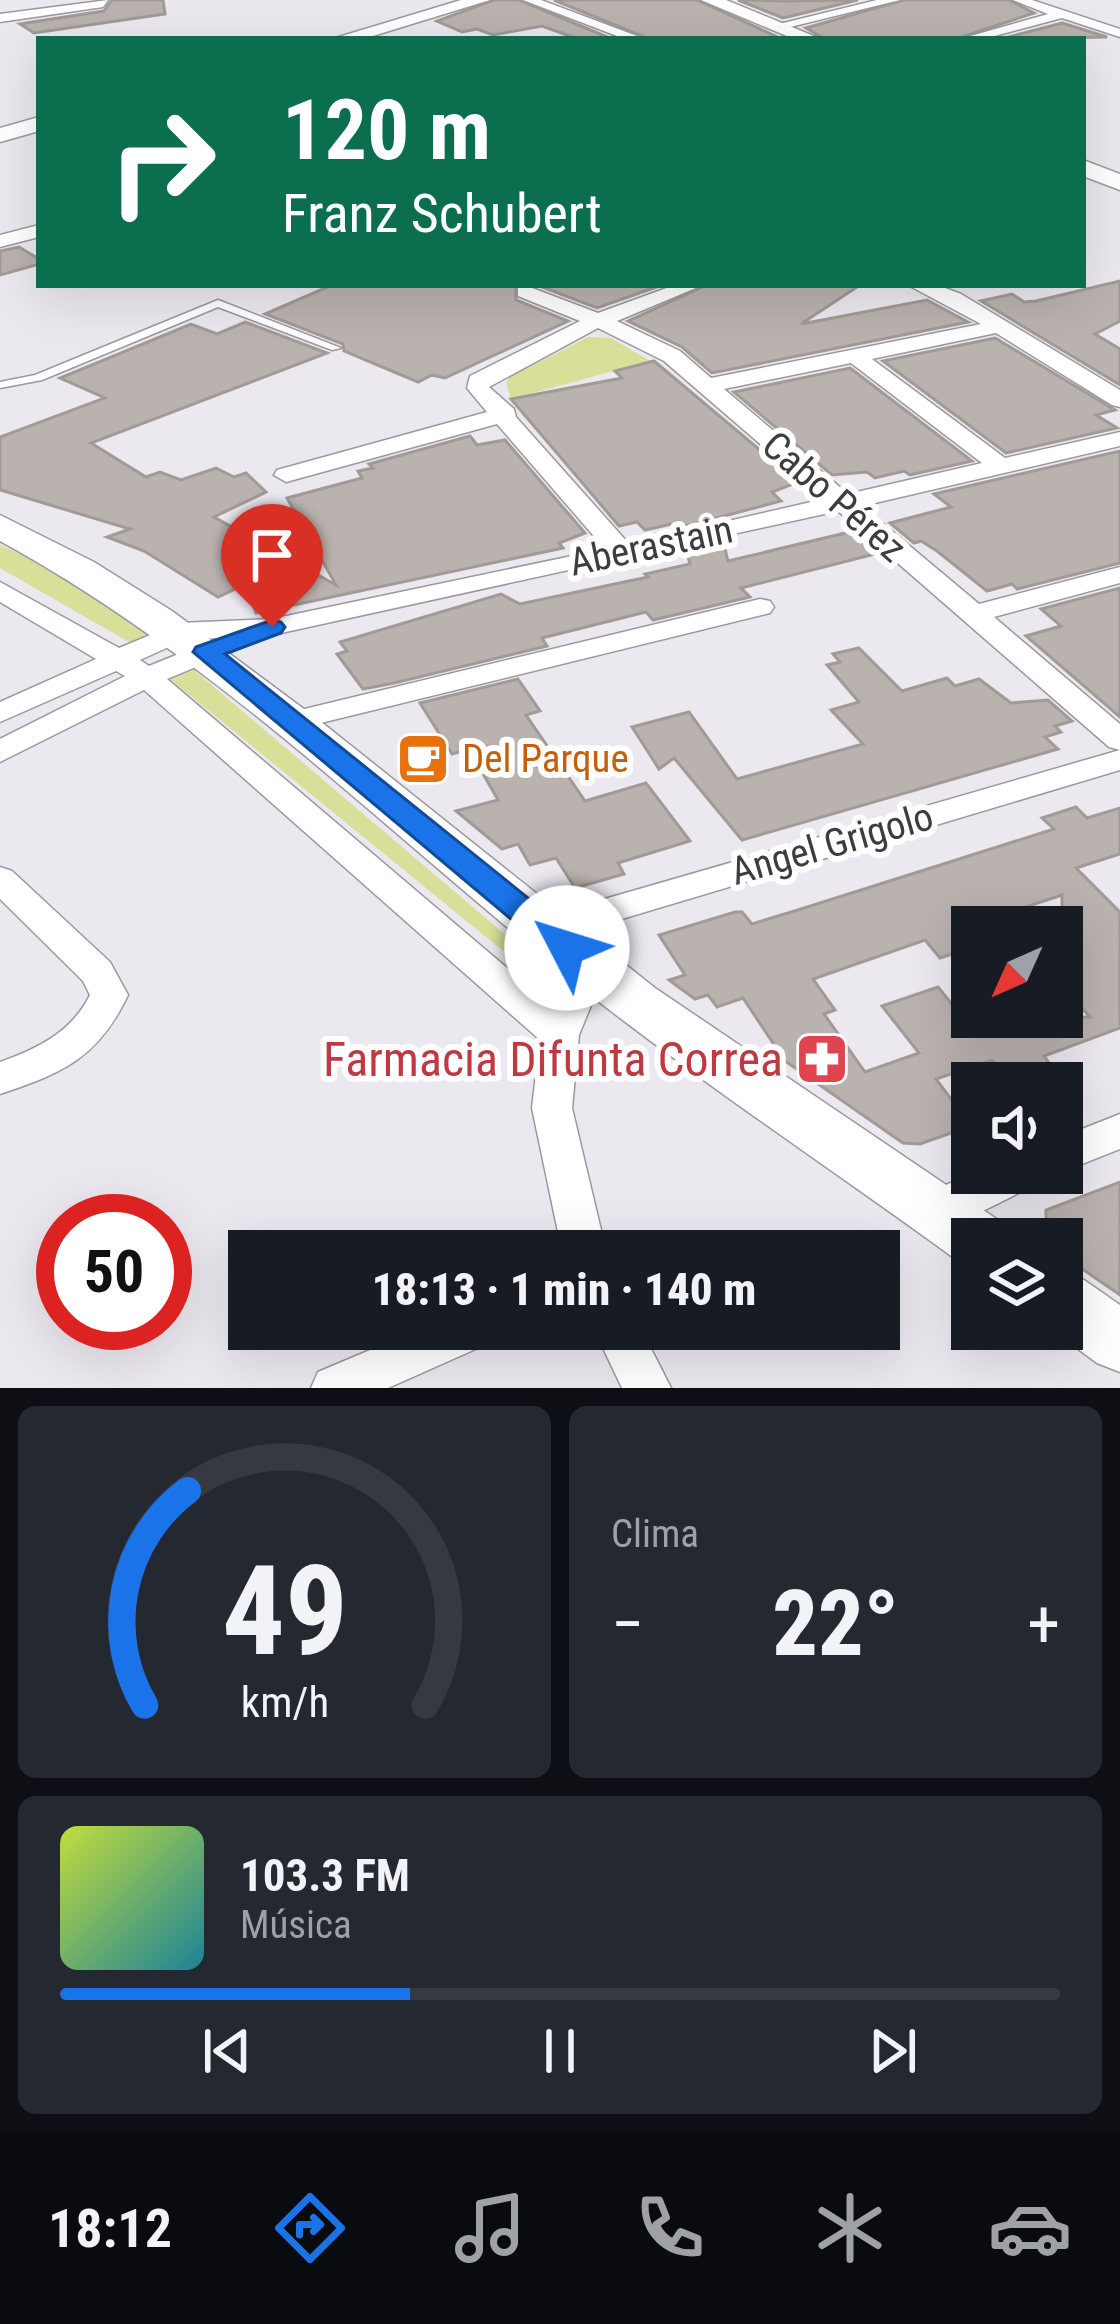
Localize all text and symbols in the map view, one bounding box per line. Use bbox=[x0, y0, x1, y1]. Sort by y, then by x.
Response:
text: 120 m bbox=[282, 81, 491, 180]
icon: right bbox=[84, 84, 240, 240]
text: Franz Schubert bbox=[282, 182, 602, 245]
street label: Cabo Pérez bbox=[753, 422, 915, 572]
pin bbox=[221, 504, 323, 627]
street label: Aberastain bbox=[565, 506, 737, 586]
icon: arrive bbox=[239, 522, 305, 588]
cafe icon: Del Parque bbox=[395, 731, 451, 787]
place label: Del Parque bbox=[462, 736, 629, 782]
street label: Angel Grigolo bbox=[726, 793, 938, 895]
position arrow bbox=[504, 885, 630, 1011]
north arrow bbox=[951, 906, 1083, 1038]
map controls bbox=[951, 906, 1083, 1350]
place label: Farmacia Difunta Correa bbox=[323, 1031, 783, 1088]
pharmacy icon: Farmacia Difunta Correa bbox=[794, 1031, 850, 1087]
button: sound bbox=[951, 1062, 1083, 1194]
speed limit sign: 50 bbox=[36, 1194, 192, 1350]
button: layers bbox=[951, 1218, 1083, 1350]
text: 18:13 · 1 min · 140 m bbox=[372, 1263, 756, 1316]
text: Clima bbox=[611, 1511, 699, 1557]
text: 49 bbox=[221, 1538, 348, 1684]
text: 22° bbox=[772, 1572, 899, 1677]
text: − bbox=[611, 1586, 644, 1663]
text: + bbox=[1027, 1586, 1060, 1663]
text: km/h bbox=[240, 1677, 329, 1727]
text: 103.3 FM bbox=[240, 1849, 410, 1902]
text: Música bbox=[240, 1902, 352, 1948]
icon: previous bbox=[194, 2018, 260, 2084]
icon: pause bbox=[527, 2018, 593, 2084]
icon: next bbox=[860, 2018, 926, 2084]
icon: directions bbox=[268, 2186, 352, 2270]
icon: music bbox=[448, 2186, 532, 2270]
icon: phone bbox=[628, 2186, 712, 2270]
icon: climate bbox=[808, 2186, 892, 2270]
icon: car bbox=[988, 2186, 1072, 2270]
text: 18:12 bbox=[48, 2197, 172, 2260]

